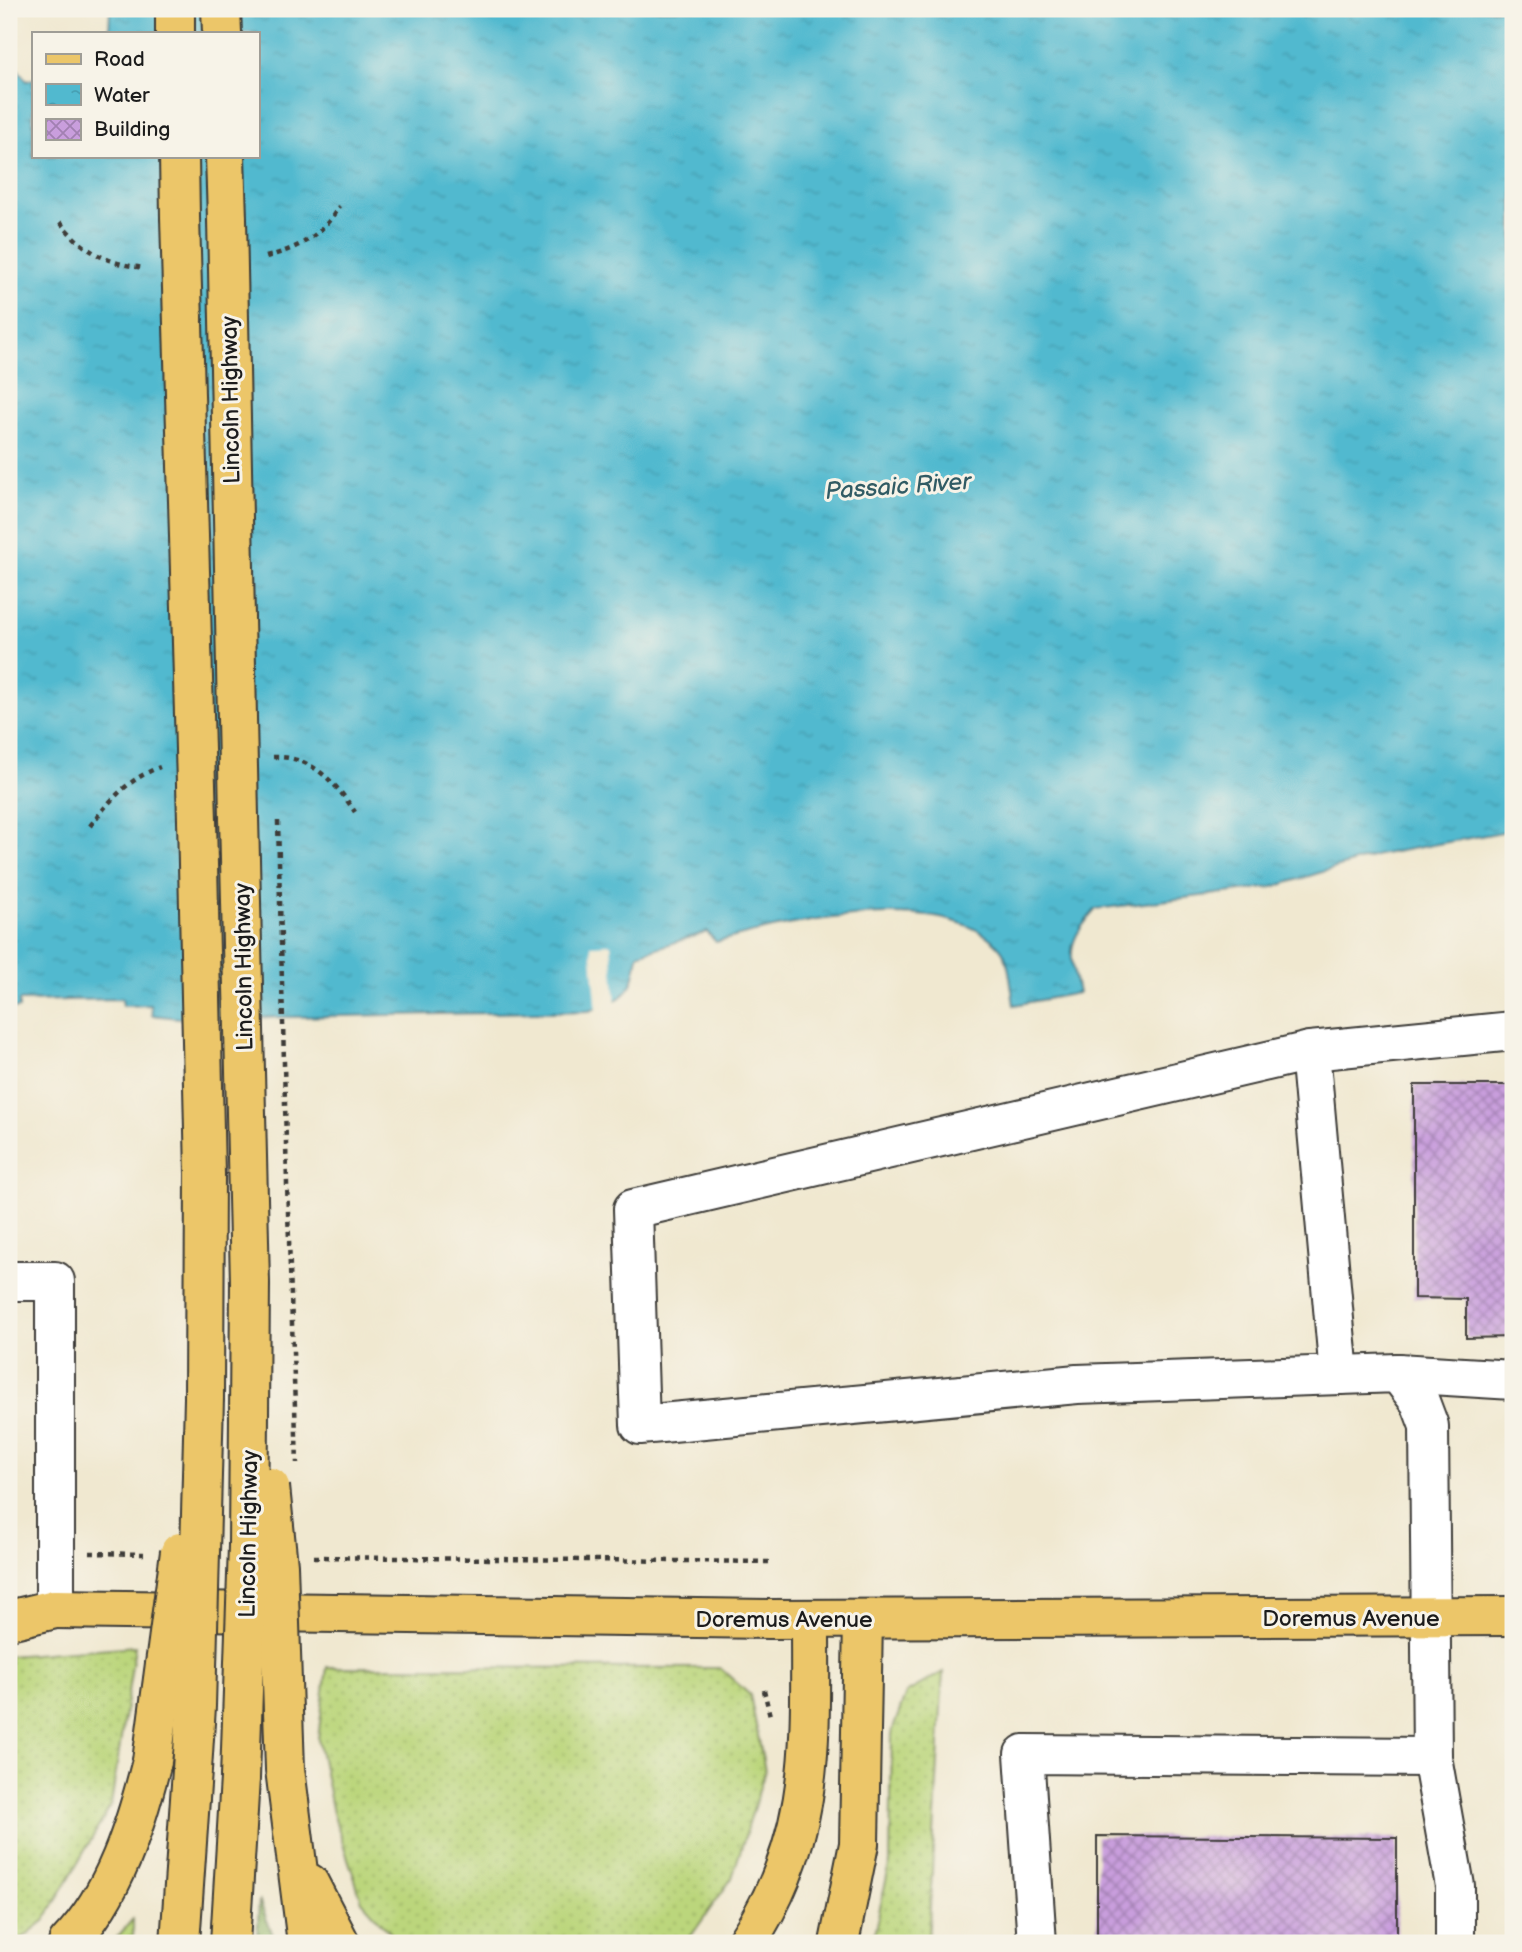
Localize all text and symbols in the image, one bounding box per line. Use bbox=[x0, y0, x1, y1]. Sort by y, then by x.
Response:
legend bbox=[32, 32, 259, 158]
text: Road bbox=[94, 47, 145, 72]
text: Water bbox=[94, 83, 150, 108]
text: Building bbox=[94, 117, 170, 142]
street label: Lincoln Highway bbox=[216, 315, 246, 484]
water label: Passaic River bbox=[824, 467, 974, 506]
street label: Lincoln Highway bbox=[229, 882, 259, 1051]
street label: Lincoln Highway bbox=[234, 1449, 264, 1618]
street label: Doremus Avenue bbox=[1262, 1605, 1440, 1633]
street label: Doremus Avenue bbox=[695, 1606, 873, 1634]

